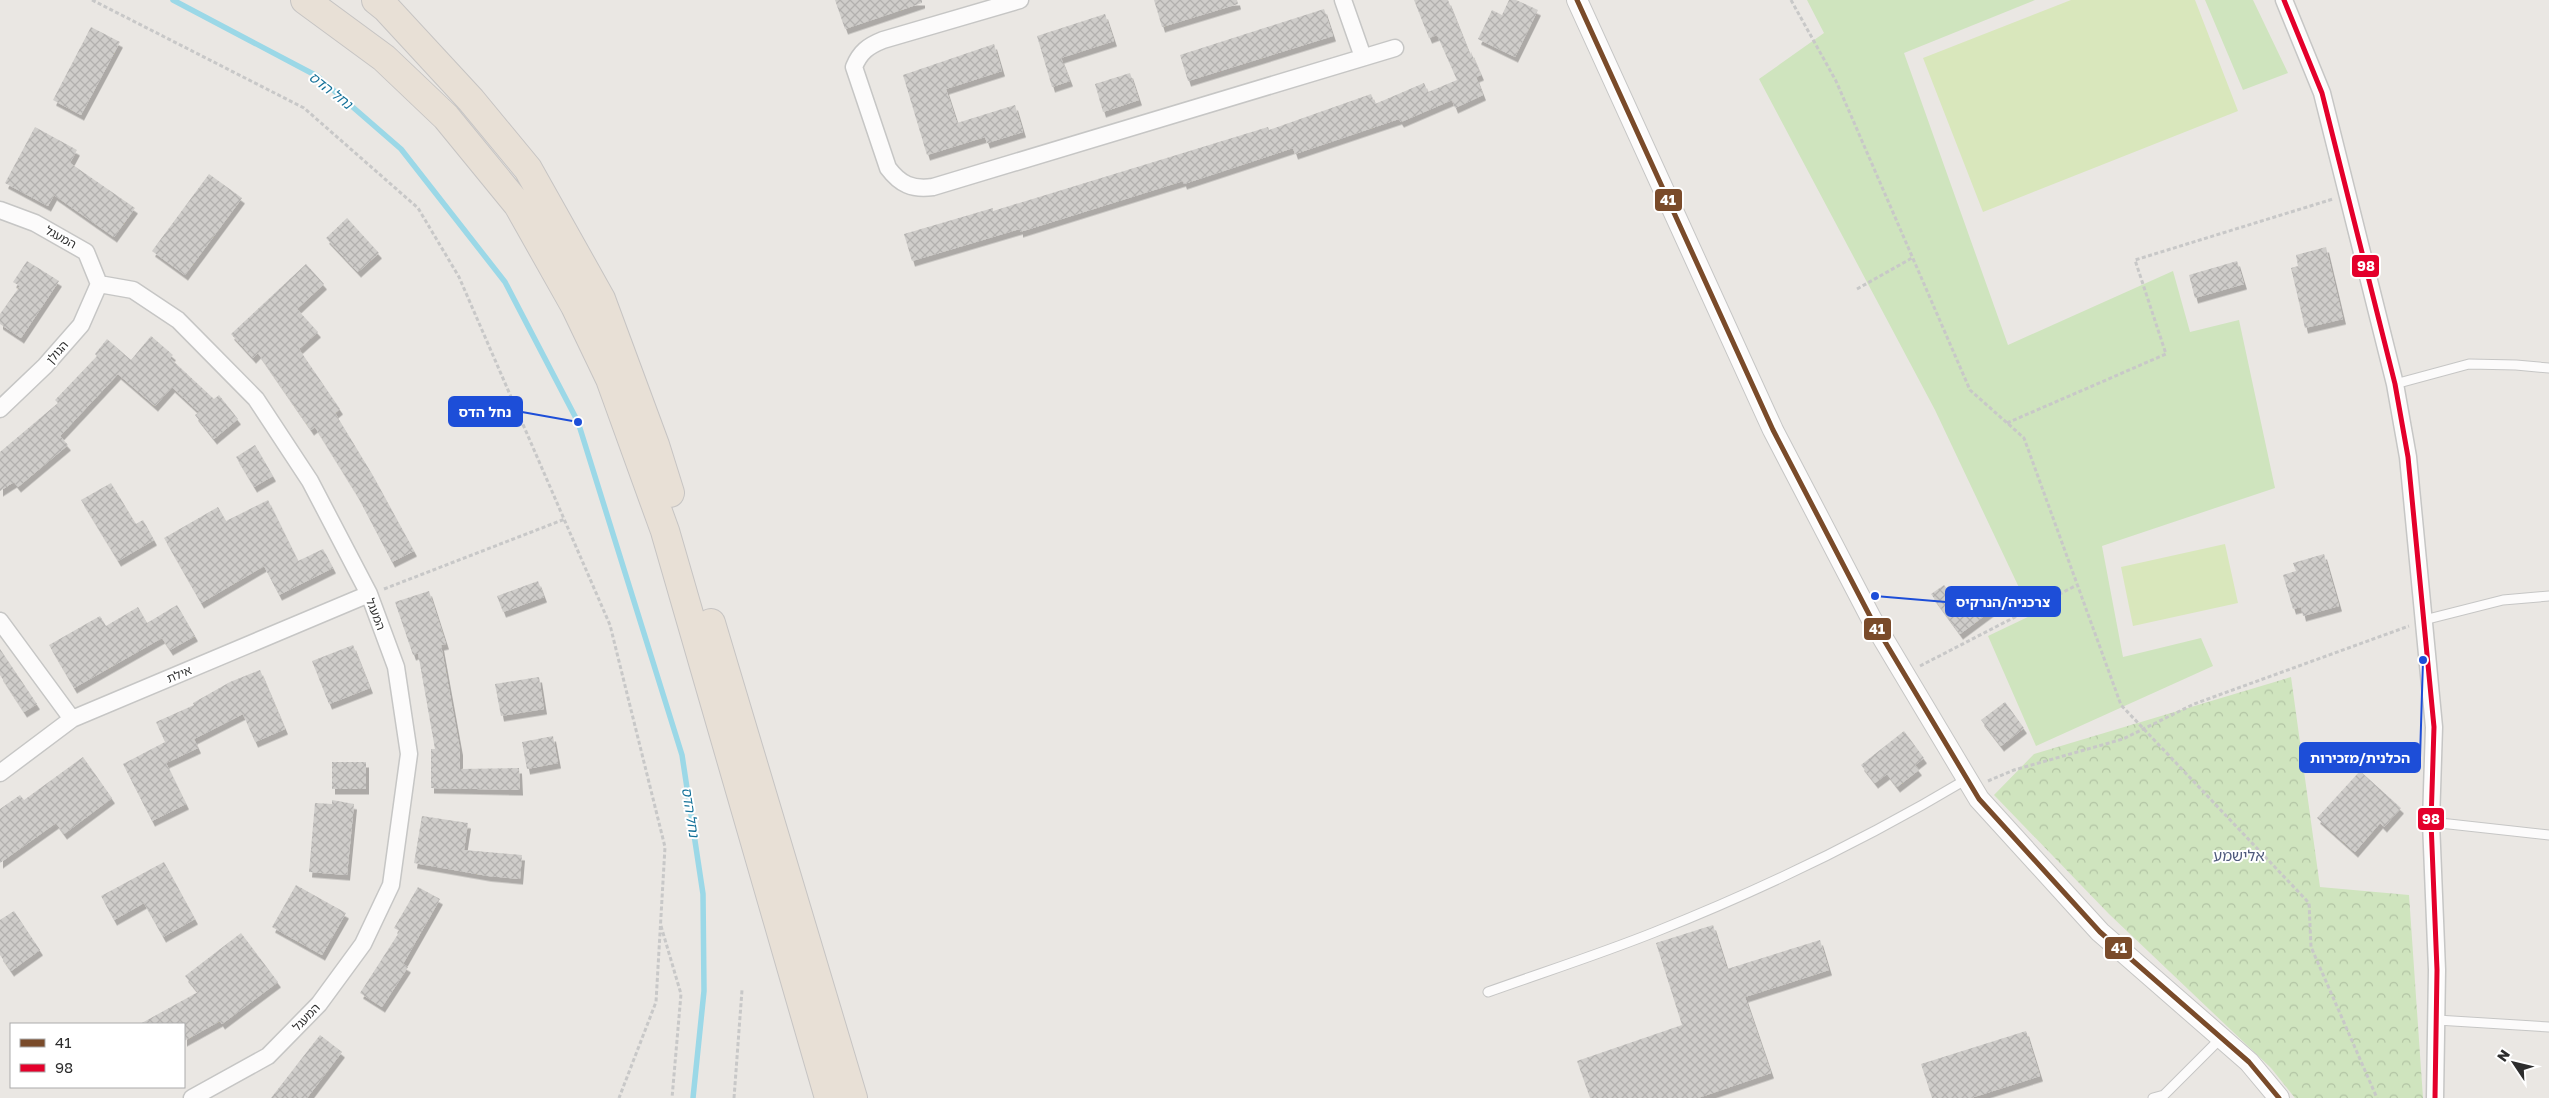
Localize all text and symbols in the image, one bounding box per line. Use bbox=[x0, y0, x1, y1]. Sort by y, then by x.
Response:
water label: נחל הדס bbox=[306, 68, 357, 113]
line badge: 41 bbox=[1654, 188, 1683, 212]
text: 41 bbox=[1660, 191, 1676, 208]
street label: המעגל bbox=[43, 222, 79, 252]
line badge: 98 bbox=[2351, 254, 2380, 278]
text: 98 bbox=[2357, 257, 2375, 274]
street label: הגולן bbox=[43, 337, 71, 367]
callout: נחל הדס bbox=[449, 397, 522, 426]
text: נחל הדס bbox=[459, 403, 511, 420]
callout: צרכניה/הנרקיס bbox=[1946, 587, 2060, 616]
text: צרכניה/הנרקיס bbox=[1956, 593, 2050, 610]
street label: המעגל bbox=[363, 596, 389, 632]
line badge: 41 bbox=[1863, 617, 1892, 641]
text: 41 bbox=[1869, 620, 1885, 637]
street label: אילת bbox=[164, 662, 194, 686]
callout: הכלנית/מזכירות bbox=[2300, 743, 2420, 772]
text: הכלנית/מזכירות bbox=[2310, 749, 2410, 766]
water label: נחל הדס bbox=[679, 786, 704, 840]
line badge: 98 bbox=[2417, 807, 2445, 831]
text: 98 bbox=[2422, 810, 2440, 827]
district label: אלישמע bbox=[2213, 846, 2265, 864]
line badge: 41 bbox=[2104, 936, 2133, 960]
text: 41 bbox=[2111, 939, 2127, 956]
street label: המעגל bbox=[289, 1000, 323, 1034]
legend bbox=[10, 1023, 185, 1088]
text: 41 bbox=[55, 1033, 71, 1051]
north arrow bbox=[2489, 1038, 2539, 1088]
text: N bbox=[2493, 1046, 2513, 1064]
text: 98 bbox=[55, 1058, 73, 1076]

